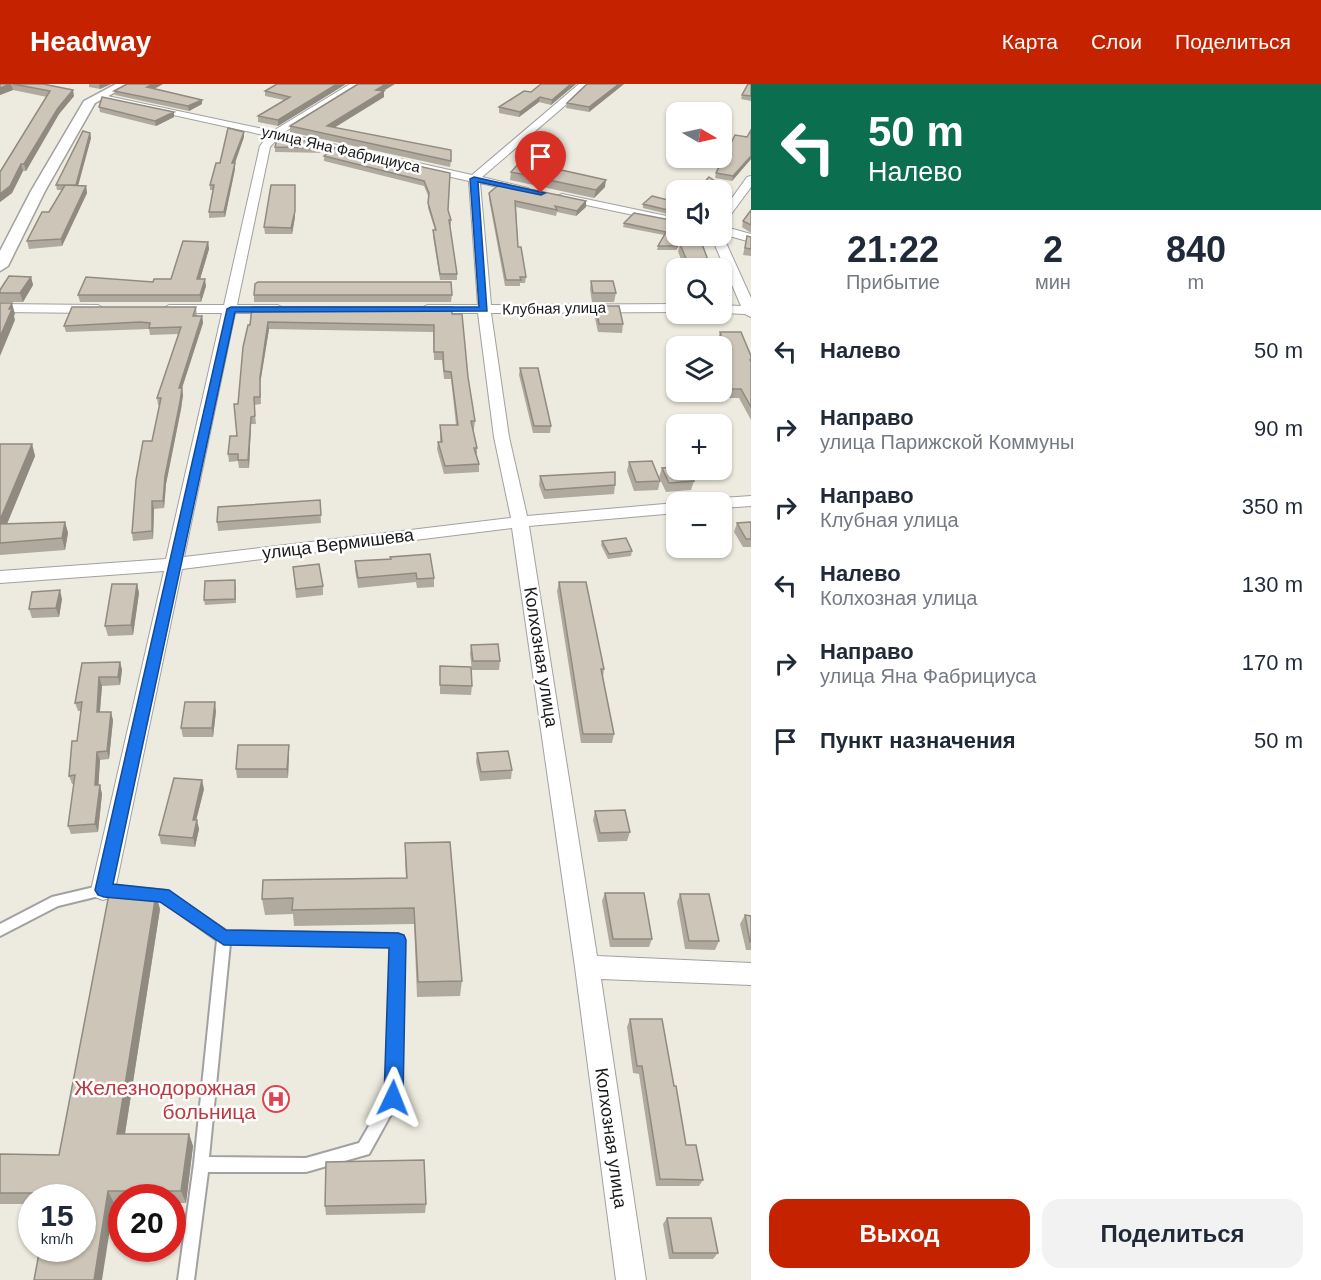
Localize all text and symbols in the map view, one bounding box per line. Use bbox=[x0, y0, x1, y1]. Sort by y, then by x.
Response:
text: Headway bbox=[30, 26, 151, 57]
text: Карта bbox=[1002, 30, 1058, 53]
text: Слои bbox=[1091, 30, 1142, 53]
text: Поделиться bbox=[1175, 30, 1291, 53]
north arrow bbox=[666, 102, 732, 168]
map controls bbox=[666, 102, 732, 558]
icon: left bbox=[769, 108, 847, 186]
text: 50 m bbox=[868, 108, 964, 155]
street label: улица Яна Фабрициуса bbox=[260, 122, 423, 176]
pin bbox=[515, 131, 566, 193]
icon: arrive bbox=[524, 140, 557, 173]
text: Налево bbox=[868, 157, 962, 187]
button: sound bbox=[666, 180, 732, 246]
text: 21:22 bbox=[847, 229, 939, 270]
text: 2 bbox=[1043, 229, 1063, 270]
text: 840 bbox=[1166, 229, 1226, 270]
button: search bbox=[666, 258, 732, 324]
text: Прибытие bbox=[846, 271, 940, 293]
text: мин bbox=[1035, 271, 1071, 293]
text: m bbox=[1188, 271, 1204, 293]
street label: Клубная улица bbox=[502, 299, 607, 317]
icon: left bbox=[769, 335, 802, 368]
button: layers bbox=[666, 336, 732, 402]
text: Налево bbox=[820, 338, 901, 363]
text: 50 m bbox=[1254, 338, 1303, 363]
text: Направо bbox=[820, 405, 914, 430]
icon: right bbox=[769, 413, 802, 446]
button: + bbox=[666, 414, 732, 480]
text: 90 m bbox=[1254, 416, 1303, 441]
text: улица Парижской Коммуны bbox=[820, 431, 1074, 453]
text: Направо bbox=[820, 483, 914, 508]
icon: right bbox=[769, 491, 802, 524]
button: − bbox=[666, 492, 732, 558]
text: 350 m bbox=[1242, 494, 1303, 519]
text: Клубная улица bbox=[820, 509, 959, 531]
street label: улица Вермишева bbox=[261, 525, 416, 563]
text: Налево bbox=[820, 561, 901, 586]
icon: left bbox=[769, 569, 802, 602]
text: 130 m bbox=[1242, 572, 1303, 597]
street label: Колхозная улица bbox=[520, 585, 562, 729]
text: Колхозная улица bbox=[820, 587, 977, 609]
text: Направо bbox=[820, 639, 914, 664]
icon: right bbox=[769, 647, 802, 680]
text: 170 m bbox=[1242, 650, 1303, 675]
text: улица Яна Фабрициуса bbox=[820, 665, 1036, 687]
icon: arrive bbox=[769, 725, 802, 758]
text: Пункт назначения bbox=[820, 728, 1016, 753]
text: 50 m bbox=[1254, 728, 1303, 753]
position arrow bbox=[361, 1066, 425, 1130]
street label: Колхозная улица bbox=[591, 1066, 631, 1210]
place label: Железнодорожная больница bbox=[74, 1076, 256, 1123]
hospital icon: Железнодорожная больница bbox=[261, 1084, 291, 1114]
speed limit sign: 20 bbox=[108, 1184, 186, 1262]
text: 15 bbox=[40, 1199, 74, 1232]
button: Выход bbox=[769, 1199, 1030, 1268]
button: Поделиться bbox=[1042, 1199, 1303, 1268]
text: km/h bbox=[41, 1230, 73, 1247]

